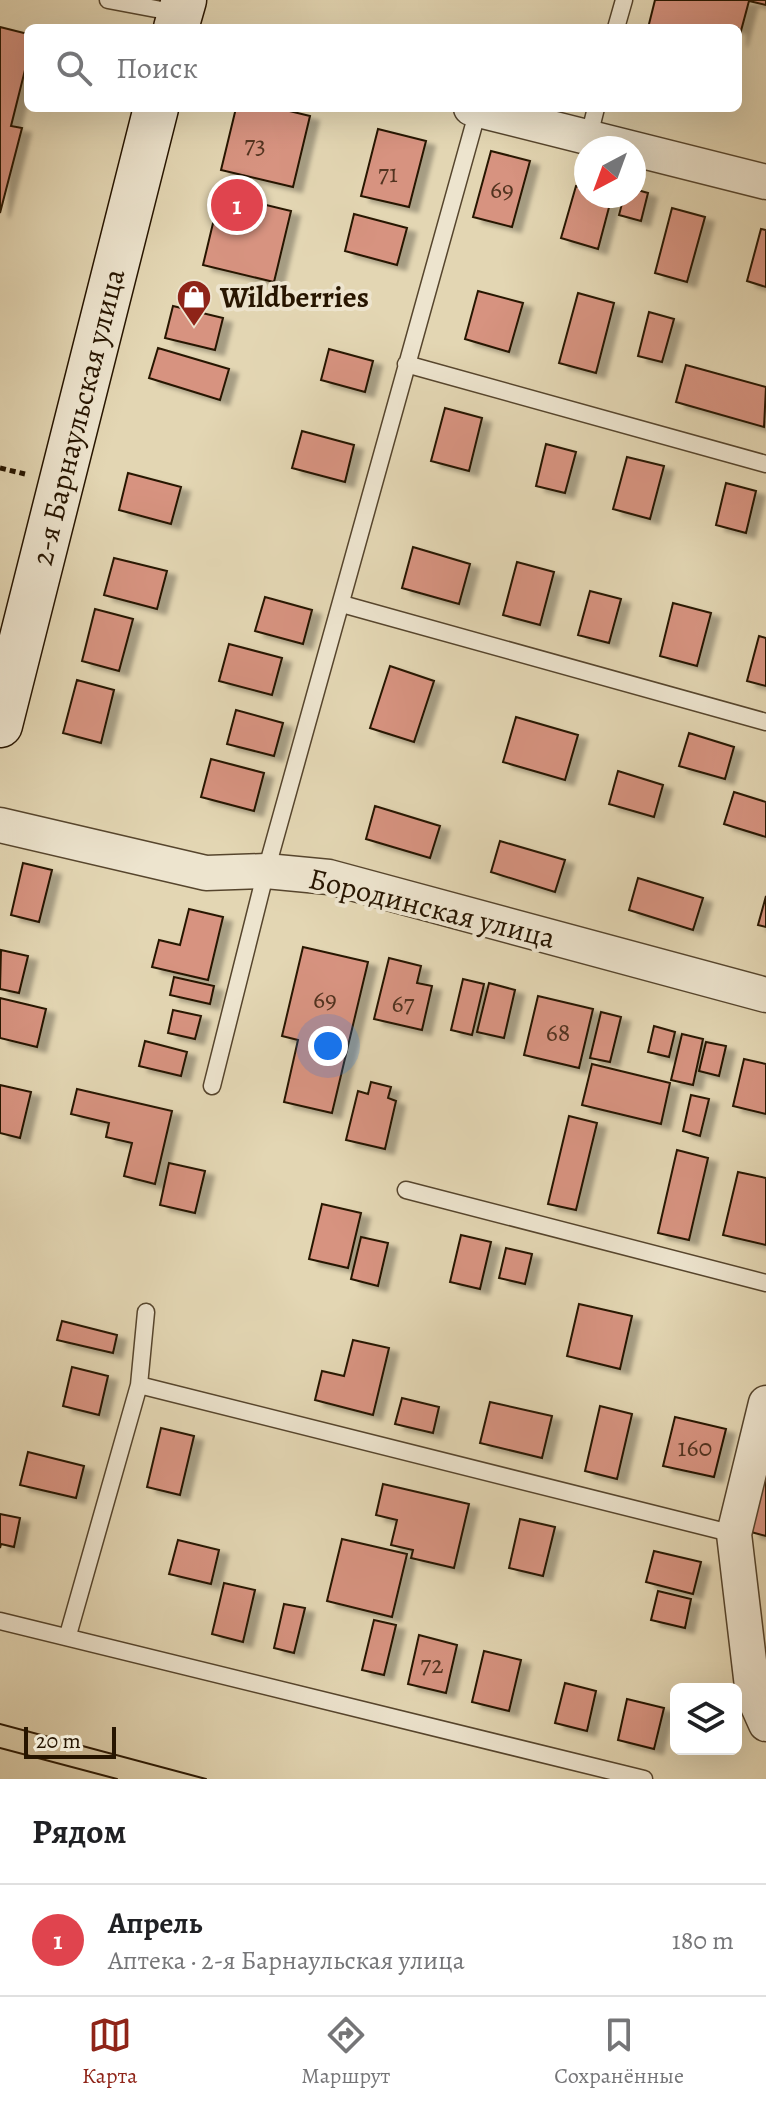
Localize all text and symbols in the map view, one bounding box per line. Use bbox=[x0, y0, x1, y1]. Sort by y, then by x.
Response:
search box bbox=[24, 24, 742, 112]
icon: search bbox=[52, 46, 96, 90]
text: Поиск bbox=[116, 48, 198, 88]
house number: 73 bbox=[244, 127, 266, 162]
north arrow bbox=[574, 136, 646, 208]
house number: 71 bbox=[378, 156, 398, 191]
house number: 69 bbox=[490, 172, 514, 207]
pin: 1 bbox=[211, 175, 263, 235]
street label: 2-я Барнаульская улица bbox=[22, 264, 134, 569]
place label: Wildberries bbox=[219, 277, 369, 317]
shop icon: Wildberries bbox=[175, 278, 213, 328]
street label: Бородинская улица bbox=[305, 858, 560, 958]
house number: 69 bbox=[313, 982, 337, 1017]
house number: 67 bbox=[392, 986, 415, 1021]
house number: 68 bbox=[546, 1015, 570, 1050]
your location bbox=[308, 1026, 348, 1066]
house number: 160 bbox=[678, 1430, 712, 1465]
house number: 72 bbox=[420, 1647, 444, 1682]
map controls bbox=[670, 1683, 742, 1755]
button: layers bbox=[670, 1683, 742, 1755]
scale bar bbox=[24, 1723, 116, 1759]
text: 20 m bbox=[36, 1726, 81, 1756]
text: Рядом bbox=[32, 1808, 126, 1855]
text: Апрель bbox=[108, 1903, 202, 1943]
text: 1 bbox=[53, 1923, 63, 1958]
text: 180 m bbox=[672, 1923, 734, 1958]
text: Аптека · 2-я Барнаульская улица bbox=[108, 1943, 465, 1978]
tab: Карта bbox=[82, 2013, 137, 2091]
tab: Маршрут bbox=[301, 2013, 390, 2091]
tab: Сохранённые bbox=[554, 2013, 684, 2091]

